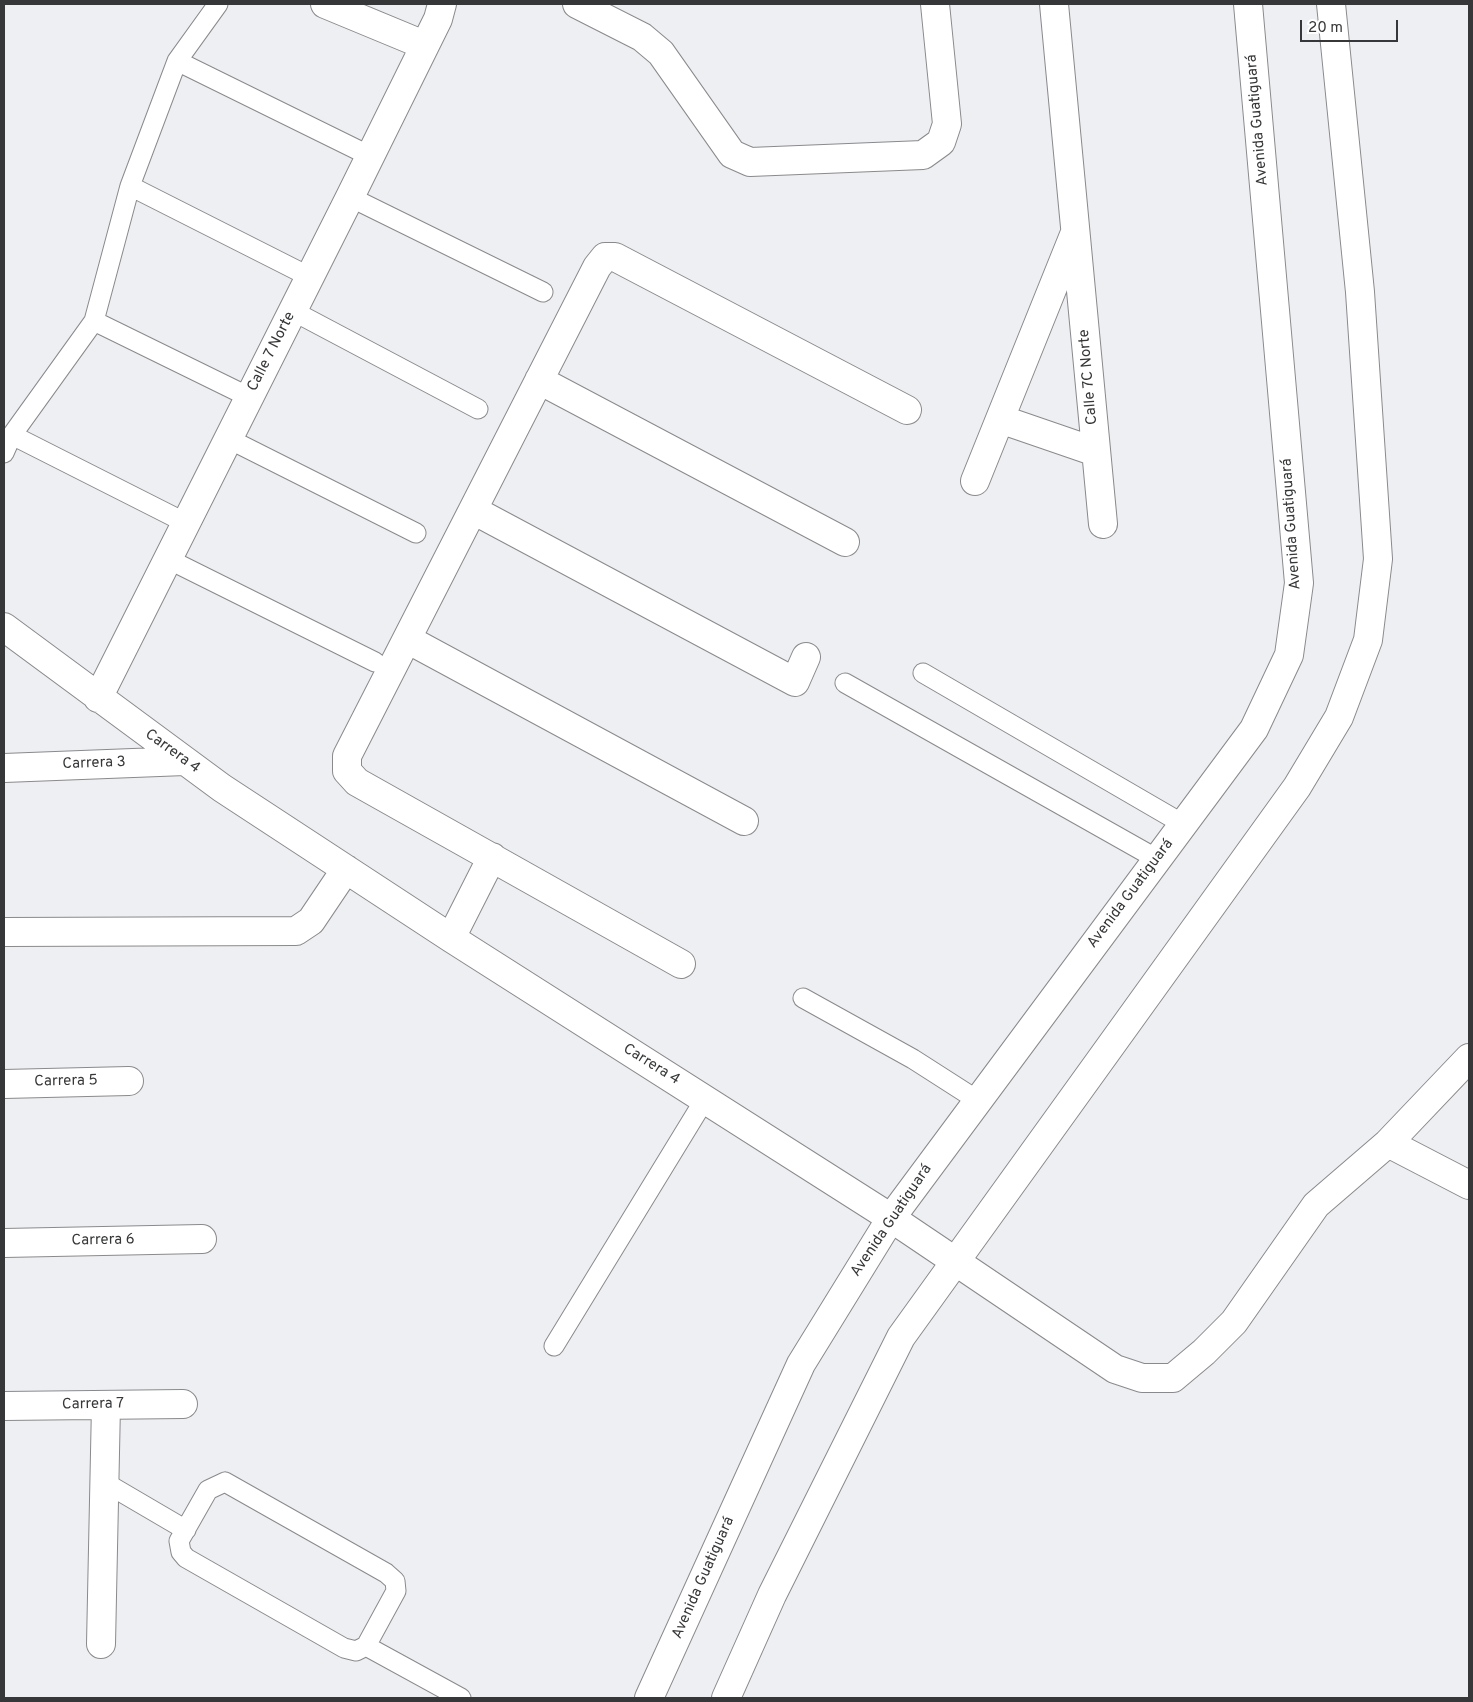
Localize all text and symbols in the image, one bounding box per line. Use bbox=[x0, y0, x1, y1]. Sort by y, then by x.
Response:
scale bar bbox=[1303, 10, 1400, 42]
text: 20 m bbox=[1308, 19, 1343, 38]
street label: Avenida Guatiguará bbox=[1243, 54, 1273, 186]
street label: Calle 7 Norte bbox=[244, 309, 300, 395]
street label: Calle 7C Norte bbox=[1076, 328, 1102, 426]
street label: Avenida Guatiguará bbox=[1278, 458, 1306, 590]
street label: Carrera 4 bbox=[141, 726, 203, 778]
street label: Carrera 3 bbox=[62, 754, 126, 774]
street label: Avenida Guatiguará bbox=[1084, 836, 1178, 952]
street label: Carrera 4 bbox=[619, 1041, 683, 1089]
street label: Carrera 5 bbox=[34, 1072, 98, 1092]
street label: Avenida Guatiguará bbox=[848, 1161, 936, 1281]
street label: Carrera 6 bbox=[71, 1231, 135, 1251]
street label: Carrera 7 bbox=[62, 1395, 124, 1415]
street label: Avenida Guatiguará bbox=[669, 1514, 739, 1642]

